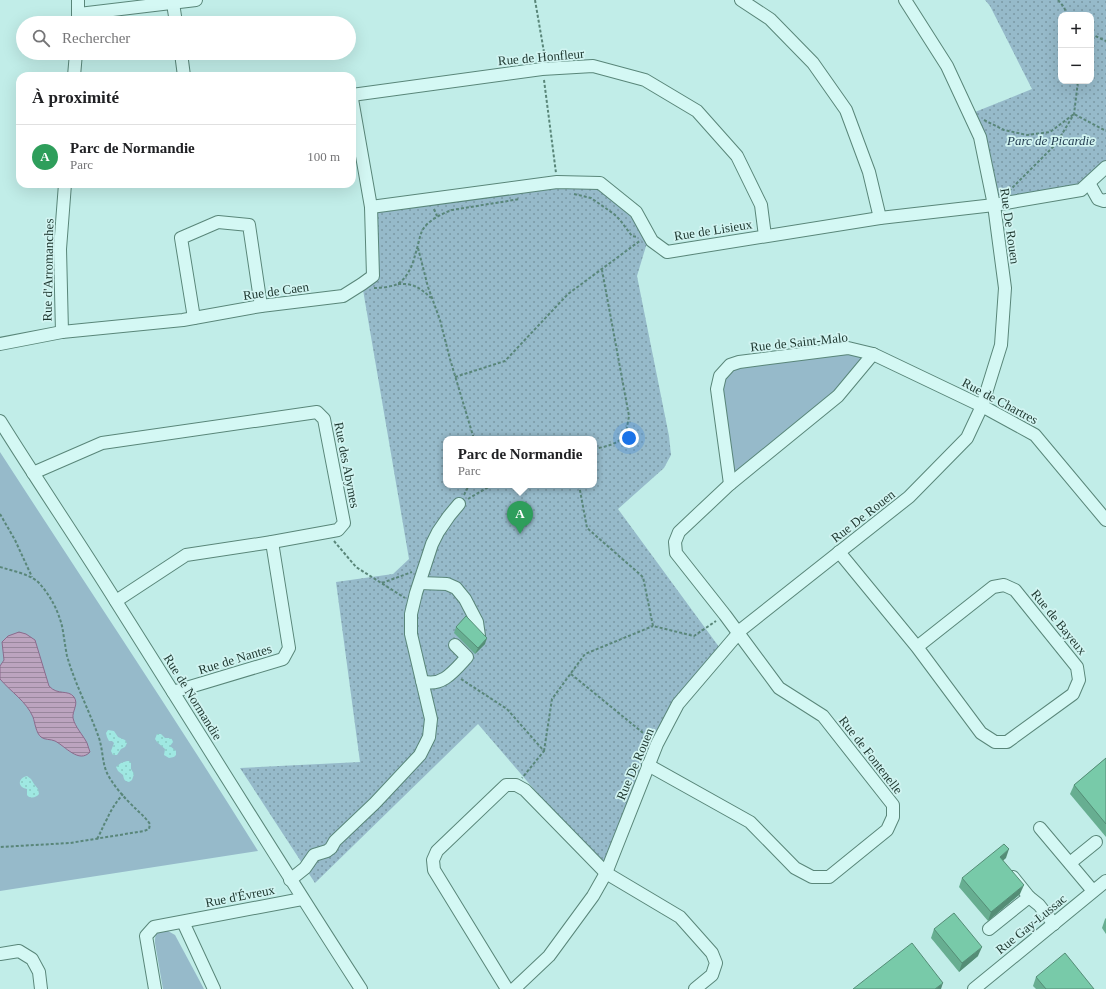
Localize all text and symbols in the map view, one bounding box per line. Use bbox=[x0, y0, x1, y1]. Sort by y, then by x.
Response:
map controls bbox=[1058, 12, 1094, 84]
button: + bbox=[1058, 12, 1094, 48]
search box bbox=[16, 16, 356, 60]
icon: search bbox=[30, 27, 52, 49]
text: Rechercher bbox=[62, 30, 130, 46]
street label: Rue de Honfleur bbox=[497, 46, 585, 68]
button: − bbox=[1058, 48, 1094, 84]
text: À proximité bbox=[32, 88, 119, 107]
park label: Parc de Picardie bbox=[1006, 133, 1095, 148]
text: Parc de Normandie bbox=[70, 140, 195, 156]
text: A bbox=[40, 149, 50, 164]
text: 100 m bbox=[307, 149, 340, 164]
text: Parc bbox=[70, 157, 93, 172]
street label: Rue De Rouen bbox=[997, 187, 1023, 265]
street label: Rue de Lisieux bbox=[673, 216, 754, 244]
street label: Rue d'Arromanches bbox=[40, 218, 56, 322]
street label: Rue de Caen bbox=[242, 279, 310, 303]
street label: Rue de Saint-Malo bbox=[749, 329, 849, 355]
street label: Rue de Chartres bbox=[959, 375, 1041, 427]
street label: Rue des Abymes bbox=[331, 421, 363, 509]
your location bbox=[619, 428, 639, 448]
popup bbox=[443, 436, 597, 488]
text: Parc de Normandie bbox=[458, 446, 582, 462]
text: Parc bbox=[458, 463, 481, 478]
street label: Rue De Rouen bbox=[828, 486, 898, 545]
pin: A bbox=[507, 501, 533, 534]
street label: Rue de Bayeux bbox=[1028, 586, 1090, 658]
street label: Rue de Nantes bbox=[197, 641, 273, 677]
street label: Rue de Normandie bbox=[161, 651, 225, 743]
street label: Rue de Fontenelle bbox=[836, 713, 906, 797]
street label: Rue De Rouen bbox=[613, 725, 657, 802]
street label: Rue d'Évreux bbox=[204, 882, 277, 910]
street label: Rue Gay-Lussac bbox=[993, 891, 1069, 957]

